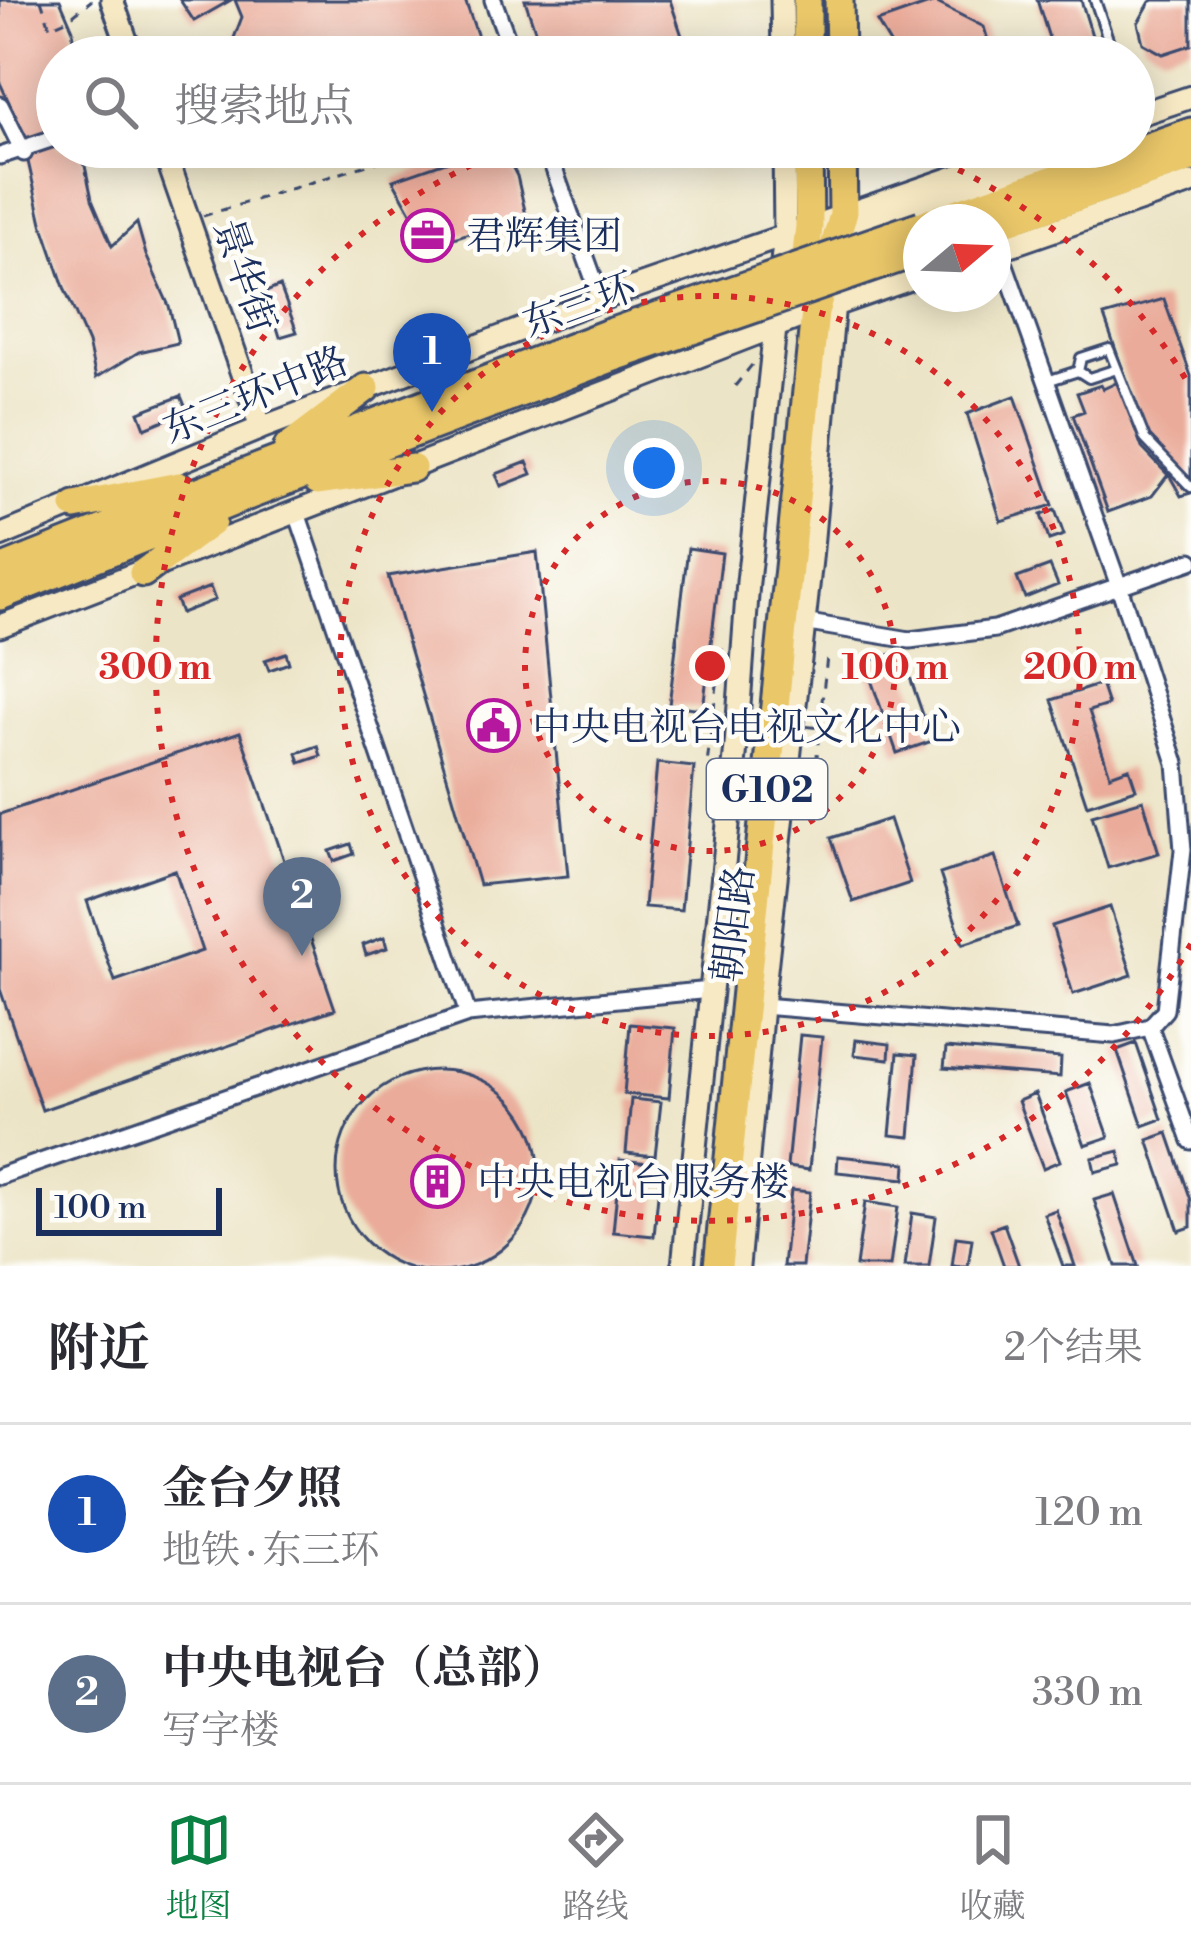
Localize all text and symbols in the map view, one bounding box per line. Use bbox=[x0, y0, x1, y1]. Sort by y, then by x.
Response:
search box bbox=[36, 36, 1155, 168]
icon: search bbox=[78, 69, 144, 135]
text: 搜索地点 bbox=[174, 79, 354, 136]
north arrow bbox=[903, 204, 1011, 312]
office icon: 君辉集团 bbox=[399, 207, 455, 263]
street label: 景华街 bbox=[201, 213, 286, 339]
place label: 君辉集团 bbox=[466, 213, 622, 262]
street label: 东三环 bbox=[516, 263, 643, 349]
pin: 1 bbox=[393, 313, 471, 412]
street label: 东三环中路 bbox=[156, 337, 356, 456]
your location bbox=[624, 438, 684, 498]
centre of rings bbox=[689, 645, 731, 687]
text: 300 m bbox=[99, 646, 212, 691]
text: 100 m bbox=[842, 646, 949, 691]
text: 200 m bbox=[1023, 646, 1137, 691]
public building icon: 中央电视台电视文化中心 bbox=[465, 698, 521, 754]
place label: 中央电视台电视文化中心 bbox=[532, 704, 961, 753]
road number: G102 bbox=[707, 759, 827, 819]
pin: 2 bbox=[263, 857, 341, 956]
street label: 朝阳路 bbox=[703, 863, 766, 985]
building icon: 中央电视台服务楼 bbox=[410, 1153, 466, 1209]
place label: 中央电视台服务楼 bbox=[477, 1159, 789, 1208]
scale bar bbox=[36, 1182, 222, 1235]
text: 100 m bbox=[54, 1188, 147, 1229]
text: 附近 bbox=[48, 1318, 150, 1382]
text: 2个结果 bbox=[1004, 1324, 1143, 1373]
text: 金台夕照 bbox=[162, 1461, 342, 1518]
text: 1 bbox=[78, 1489, 96, 1538]
text: 120 m bbox=[1035, 1489, 1143, 1538]
text: 地铁 · 东三环 bbox=[162, 1527, 380, 1576]
text: 中央电视台（总部） bbox=[162, 1641, 567, 1698]
text: 2 bbox=[75, 1669, 99, 1718]
text: 330 m bbox=[1032, 1669, 1143, 1718]
text: 写字楼 bbox=[162, 1707, 279, 1756]
tab: 地图 bbox=[166, 1807, 232, 1928]
tab: 路线 bbox=[563, 1807, 629, 1928]
tab: 收藏 bbox=[960, 1807, 1026, 1928]

